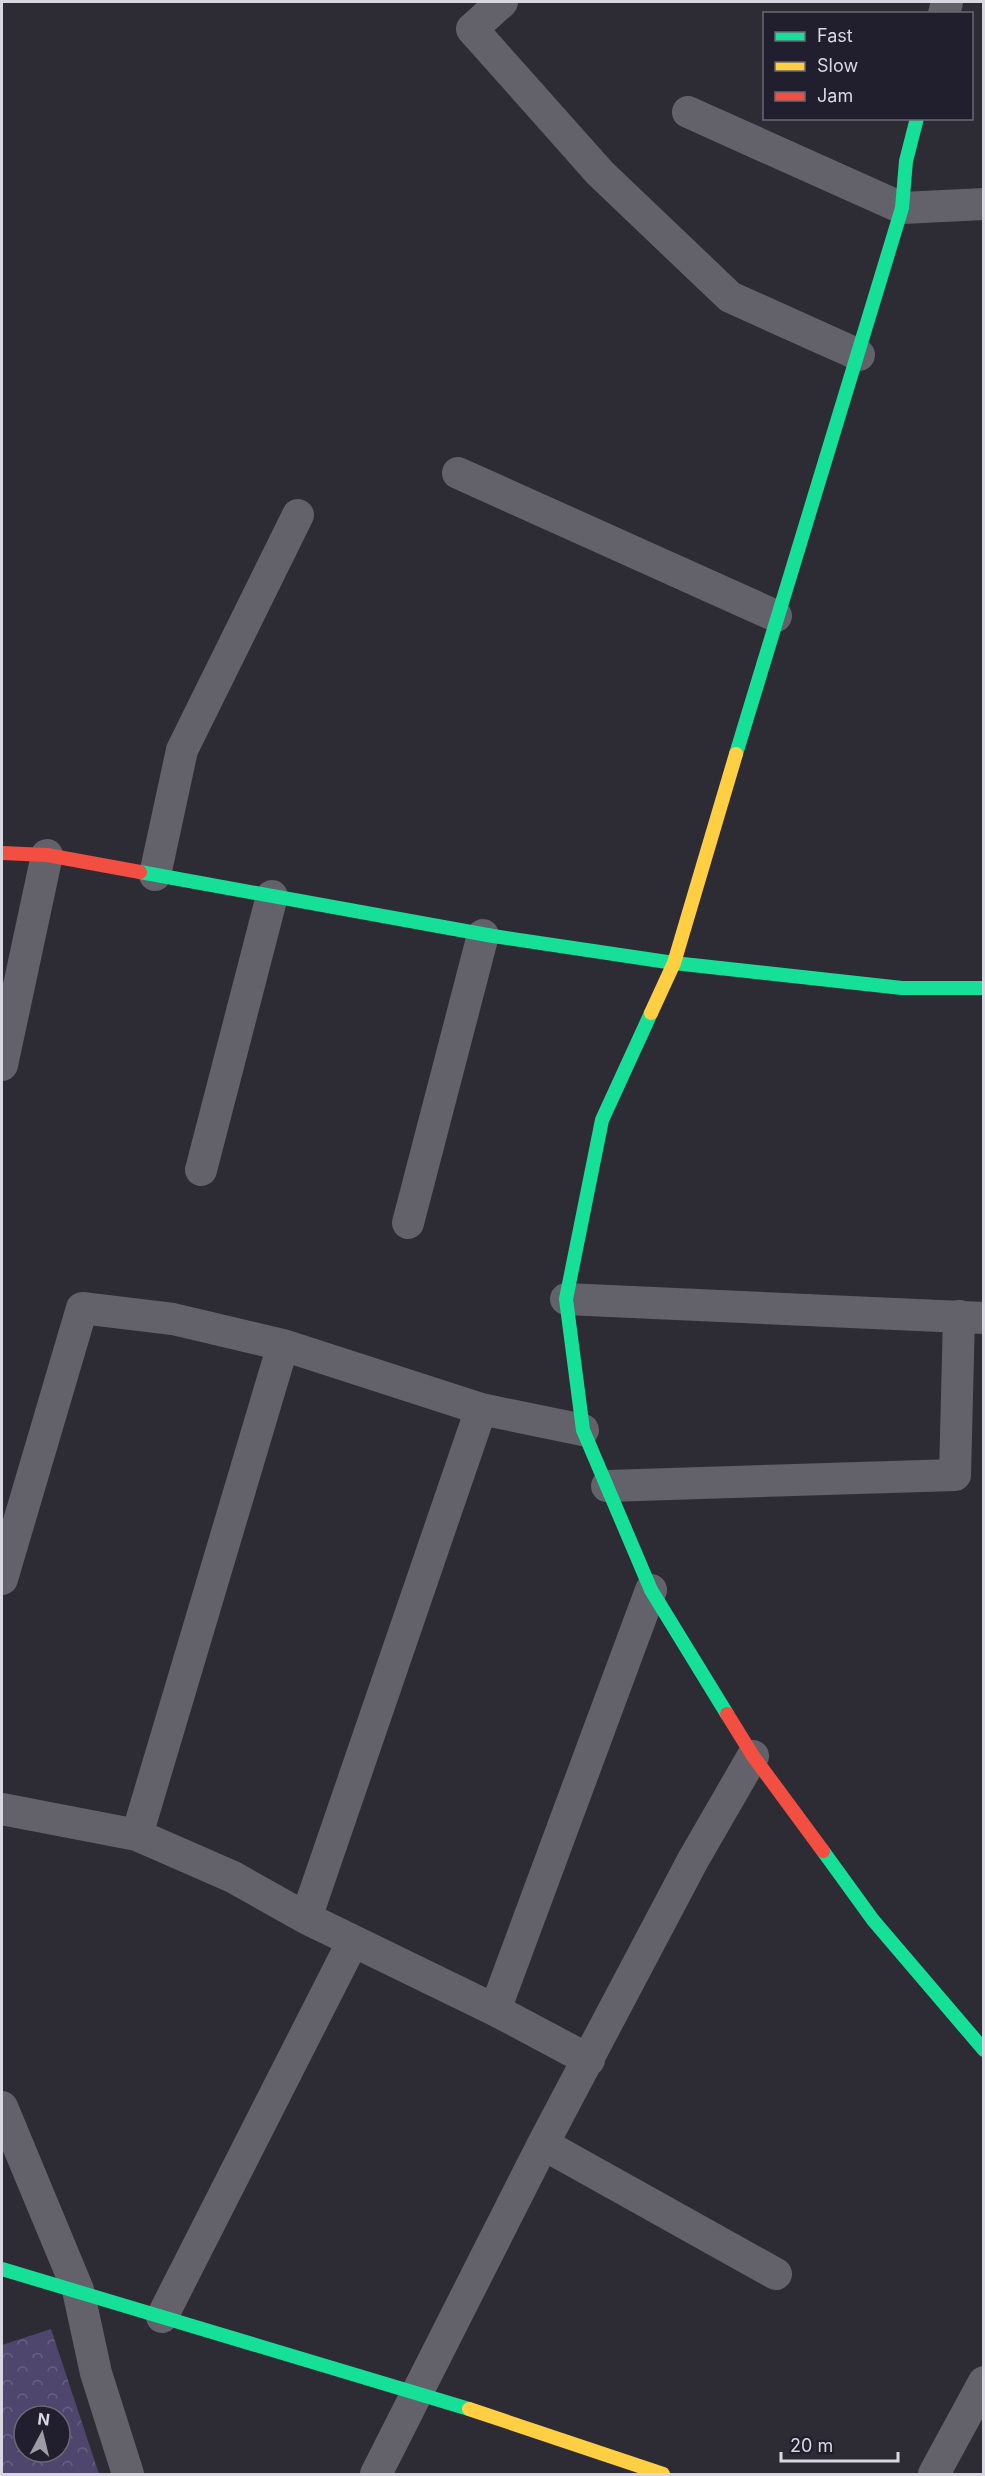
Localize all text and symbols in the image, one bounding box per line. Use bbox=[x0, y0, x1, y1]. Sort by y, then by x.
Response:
legend bbox=[763, 12, 973, 120]
text: Fast bbox=[817, 25, 853, 46]
text: Slow bbox=[817, 55, 858, 76]
text: Jam bbox=[817, 85, 853, 106]
north arrow bbox=[12, 2404, 72, 2464]
text: N bbox=[37, 2408, 51, 2430]
scale bar bbox=[781, 2425, 898, 2463]
text: 20 m bbox=[790, 2435, 833, 2456]

